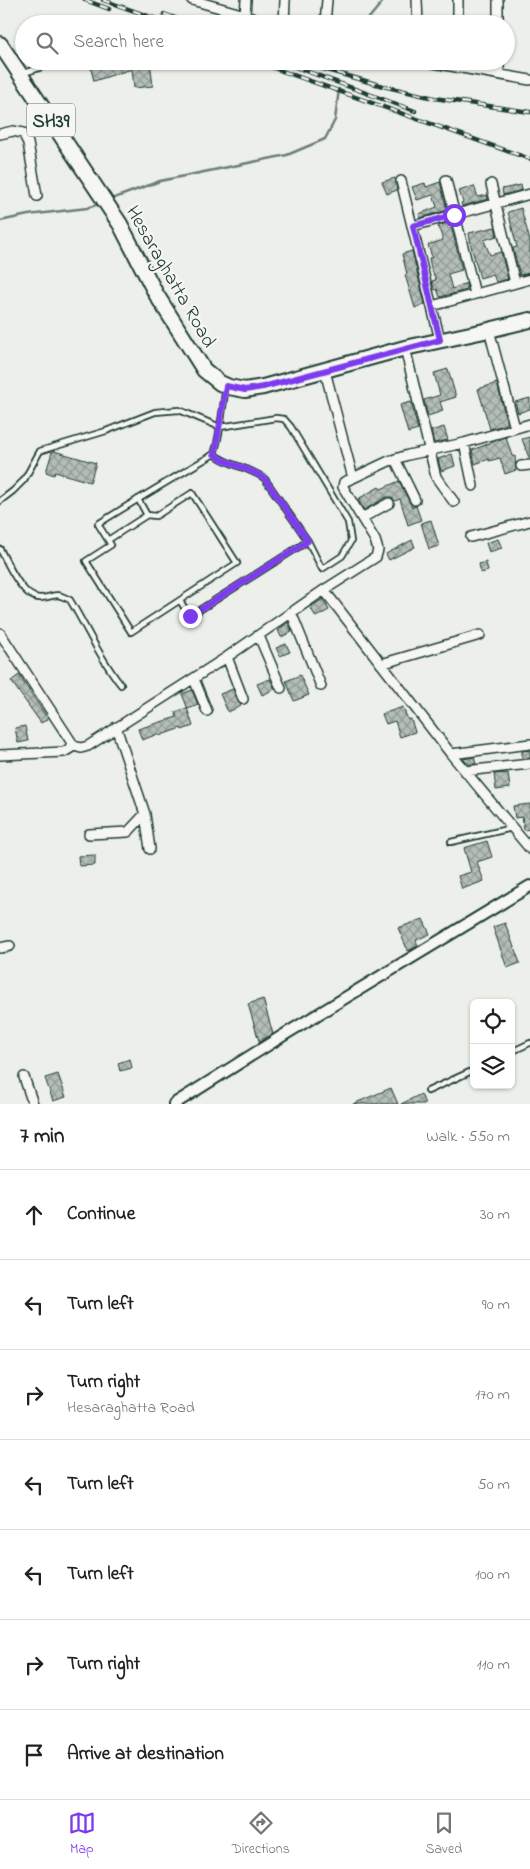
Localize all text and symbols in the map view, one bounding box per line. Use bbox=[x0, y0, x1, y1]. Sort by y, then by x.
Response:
search box bbox=[15, 15, 515, 70]
icon: search bbox=[33, 29, 61, 57]
text: Search here bbox=[73, 29, 164, 56]
road number: SH39 bbox=[27, 104, 75, 136]
street label: Hesaraghatta Road bbox=[116, 201, 222, 354]
route start bbox=[443, 204, 466, 227]
route end bbox=[179, 605, 202, 628]
map controls bbox=[470, 999, 515, 1089]
button: locate bbox=[470, 999, 515, 1044]
button: layers bbox=[470, 1044, 515, 1089]
text: 7 min bbox=[20, 1122, 64, 1152]
text: Walk · 550 m bbox=[426, 1125, 510, 1149]
icon: ahead bbox=[20, 1201, 48, 1229]
text: Continue bbox=[67, 1201, 135, 1228]
text: 30 m bbox=[480, 1203, 510, 1227]
icon: left bbox=[20, 1291, 48, 1319]
text: Turn left bbox=[67, 1291, 134, 1318]
text: 90 m bbox=[482, 1293, 510, 1317]
text: Turn right bbox=[67, 1369, 140, 1396]
icon: right bbox=[20, 1381, 48, 1409]
text: 170 m bbox=[475, 1383, 510, 1407]
text: Hesaraghatta Road bbox=[67, 1396, 195, 1420]
icon: left bbox=[20, 1471, 48, 1499]
text: Turn left bbox=[67, 1471, 134, 1498]
text: 50 m bbox=[478, 1473, 510, 1497]
icon: left bbox=[20, 1561, 48, 1589]
text: Turn left bbox=[67, 1561, 134, 1588]
text: 100 m bbox=[475, 1563, 510, 1587]
icon: right bbox=[20, 1651, 48, 1679]
text: Turn right bbox=[67, 1651, 140, 1678]
text: 110 m bbox=[476, 1653, 510, 1677]
icon: arrive bbox=[20, 1741, 48, 1769]
text: Arrive at destination bbox=[67, 1741, 224, 1768]
tab: Map bbox=[68, 1809, 96, 1860]
tab: Directions bbox=[232, 1809, 290, 1860]
tab: Saved bbox=[426, 1809, 462, 1860]

